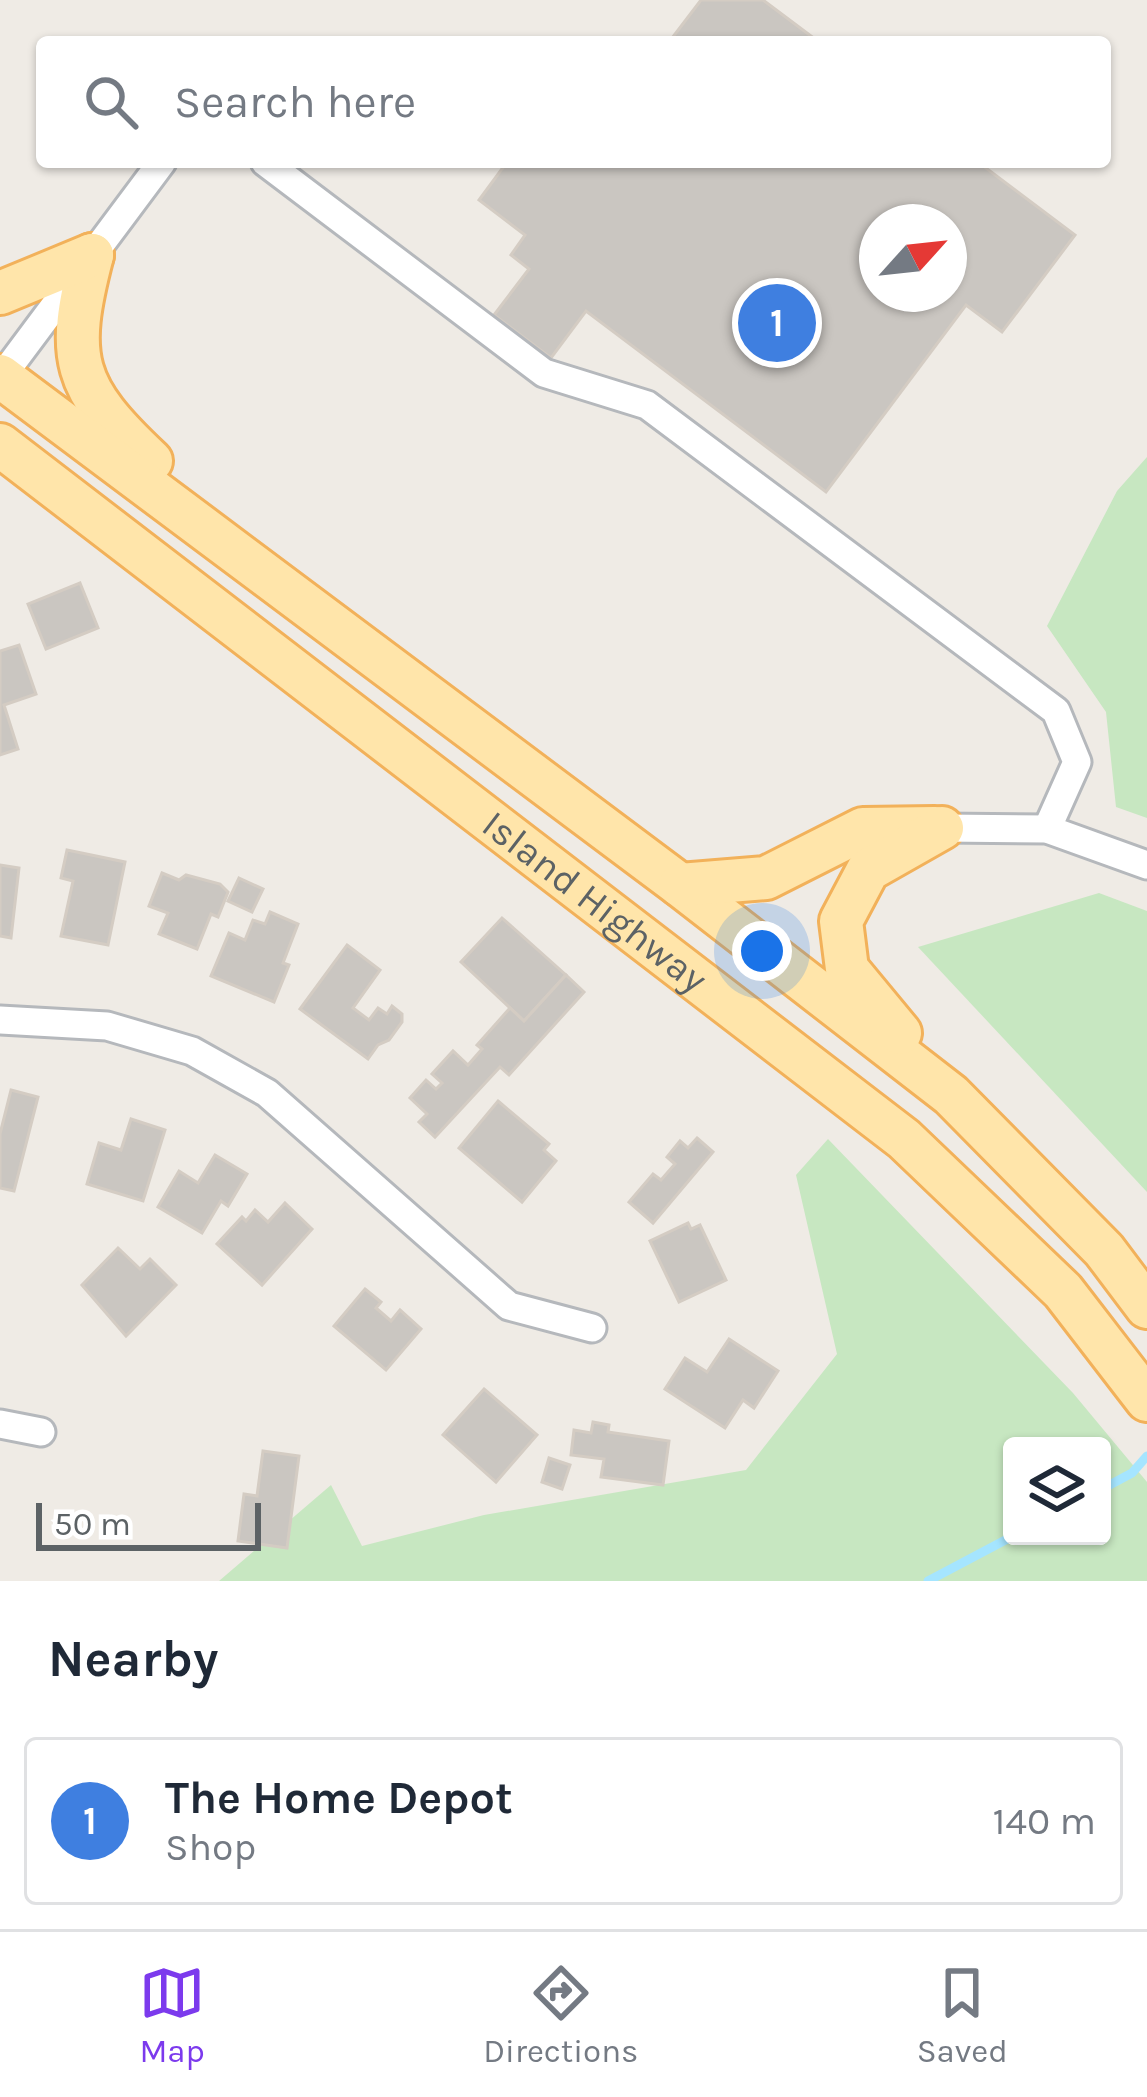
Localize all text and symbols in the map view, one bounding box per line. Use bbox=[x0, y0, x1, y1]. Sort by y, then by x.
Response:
search box bbox=[36, 36, 1111, 168]
icon: search bbox=[78, 69, 144, 135]
text: Search here bbox=[174, 76, 416, 128]
north arrow bbox=[859, 204, 967, 312]
pin: 1 bbox=[738, 278, 816, 368]
street label: Island Highway bbox=[473, 801, 716, 1002]
your location bbox=[732, 921, 792, 981]
map controls bbox=[1003, 1437, 1111, 1545]
button: layers bbox=[1003, 1437, 1111, 1545]
scale bar bbox=[36, 1497, 261, 1550]
text: 50 m bbox=[54, 1505, 131, 1543]
text: Nearby bbox=[48, 1629, 218, 1689]
text: The Home Depot bbox=[165, 1772, 513, 1824]
text: 1 bbox=[83, 1798, 97, 1844]
text: 140 m bbox=[992, 1798, 1096, 1844]
text: Shop bbox=[165, 1824, 256, 1870]
tab: Map bbox=[139, 1960, 205, 2070]
tab: Directions bbox=[483, 1960, 638, 2070]
tab: Saved bbox=[917, 1960, 1008, 2070]

